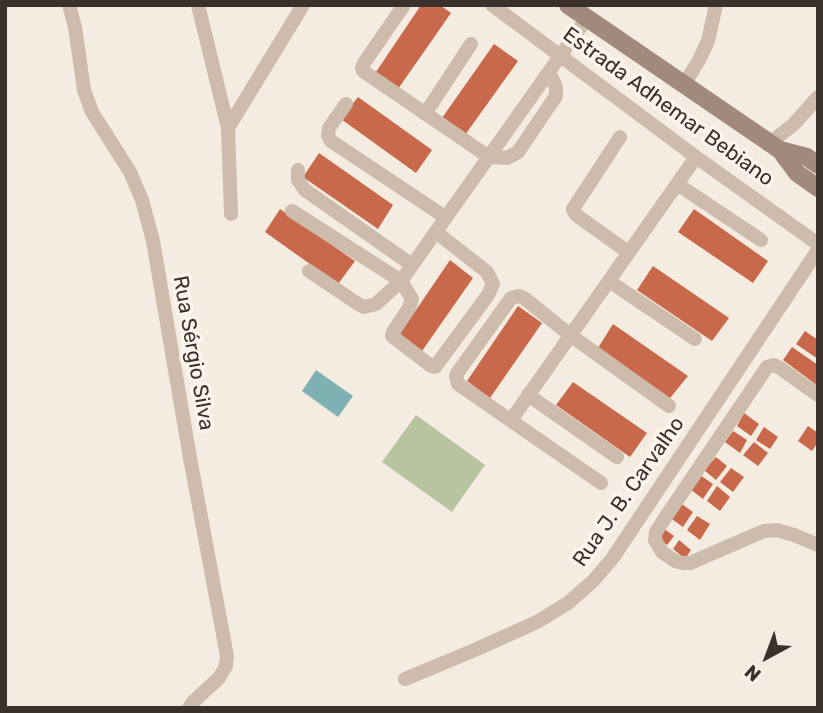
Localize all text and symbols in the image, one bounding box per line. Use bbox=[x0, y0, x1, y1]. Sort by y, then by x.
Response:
street label: Estrada Adhemar Bebiano bbox=[558, 22, 778, 192]
street label: Rua Sérgio Silva bbox=[167, 274, 219, 432]
street label: Rua J. B. Carvalho bbox=[568, 412, 690, 572]
north arrow bbox=[732, 622, 802, 692]
text: N bbox=[740, 660, 766, 686]

